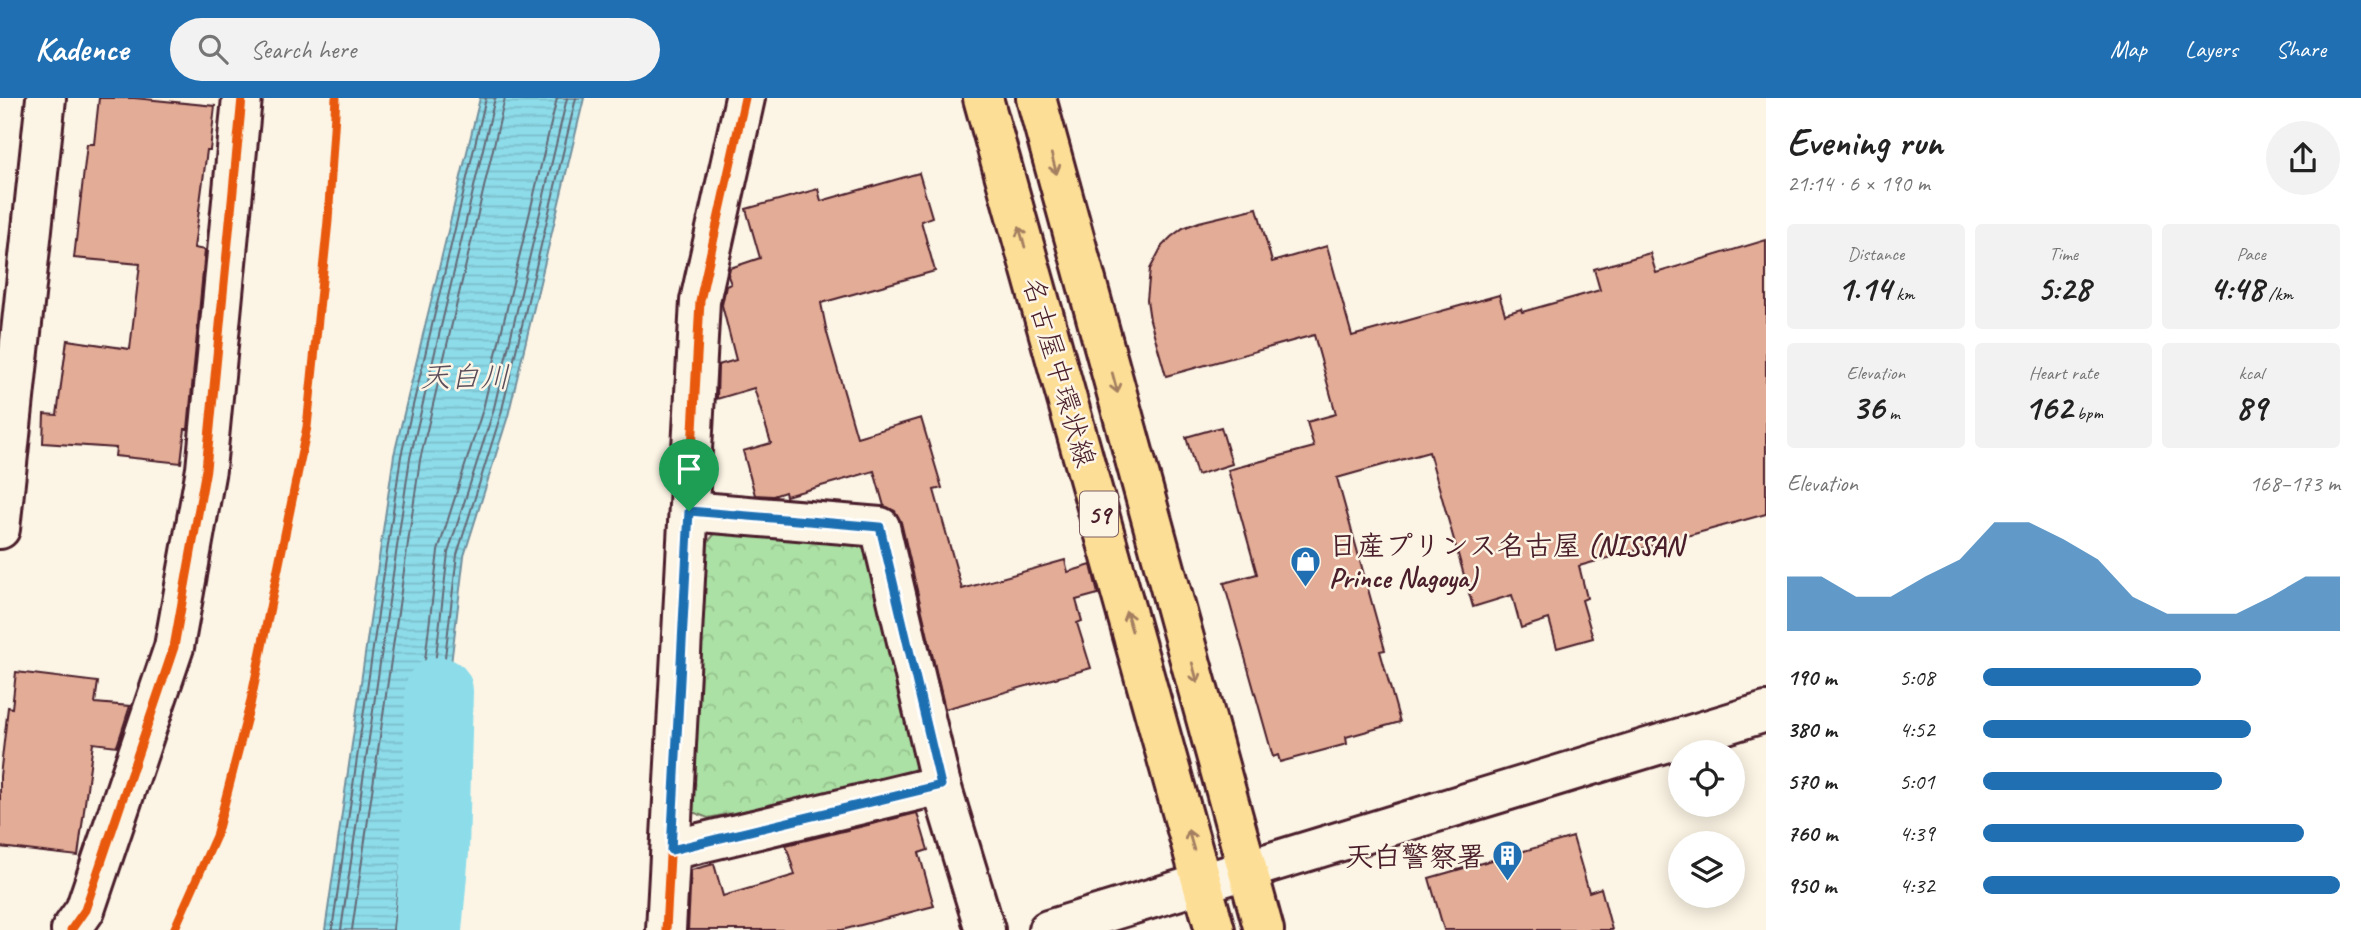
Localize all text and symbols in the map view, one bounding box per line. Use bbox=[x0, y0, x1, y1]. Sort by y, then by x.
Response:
search box bbox=[170, 18, 660, 81]
text: Kadence bbox=[35, 28, 128, 70]
icon: search bbox=[194, 30, 232, 68]
text: Search here bbox=[250, 33, 356, 66]
text: Map bbox=[2110, 34, 2147, 64]
text: Layers bbox=[2185, 34, 2238, 64]
text: Share bbox=[2276, 34, 2326, 64]
text: Evening run bbox=[1787, 119, 1943, 166]
button: share bbox=[2266, 121, 2340, 195]
one-way arrow bbox=[1049, 153, 1062, 175]
text: 21:14 · 6 × 190 m bbox=[1787, 169, 1930, 198]
one-way arrow bbox=[1015, 226, 1028, 249]
text: Distance bbox=[1847, 242, 1904, 266]
text: Time bbox=[2049, 242, 2078, 266]
text: Pace bbox=[2237, 242, 2266, 266]
text: 1.14 bbox=[1837, 266, 1891, 311]
text: 5:28 bbox=[2037, 266, 2090, 311]
text: 4:48 bbox=[2209, 266, 2264, 311]
street label: 名古屋中環状線 bbox=[1016, 273, 1103, 471]
text: km bbox=[1891, 282, 1915, 306]
text: /km bbox=[2264, 282, 2293, 306]
water label: 天白川 bbox=[420, 358, 510, 396]
text: Elevation bbox=[1847, 361, 1905, 385]
text: Heart rate bbox=[2029, 361, 2098, 385]
text: kcal bbox=[2239, 361, 2264, 385]
one-way arrow bbox=[1109, 372, 1122, 394]
text: 36 bbox=[1852, 385, 1884, 430]
text: 162 bbox=[2024, 385, 2072, 430]
text: 89 bbox=[2236, 385, 2267, 430]
text: m bbox=[1884, 401, 1900, 425]
text: bpm bbox=[2072, 401, 2103, 425]
pin bbox=[659, 439, 719, 511]
icon: arrive bbox=[670, 450, 708, 488]
text: Elevation bbox=[1787, 469, 1858, 498]
text: 168–173 m bbox=[2249, 469, 2340, 498]
road number: 59 bbox=[1080, 492, 1118, 536]
place label: 日産プリンス名古屋 (NISSAN Prince Nagoya) bbox=[1329, 528, 1688, 596]
shop icon: 日産プリンス名古屋 (NISSAN Prince Nagoya) bbox=[1289, 544, 1323, 588]
one-way arrow bbox=[1122, 611, 1135, 633]
one-way arrow bbox=[1189, 662, 1202, 684]
text: 190 m bbox=[1787, 663, 1836, 692]
text: 5:08 bbox=[1899, 663, 1935, 692]
text: 380 m bbox=[1787, 715, 1837, 744]
text: 4:52 bbox=[1899, 715, 1935, 744]
map controls bbox=[1668, 740, 1745, 908]
button: locate bbox=[1668, 740, 1745, 817]
text: 570 m bbox=[1787, 767, 1836, 796]
text: 5:01 bbox=[1899, 767, 1935, 796]
text: 760 m bbox=[1787, 819, 1837, 848]
text: 4:39 bbox=[1899, 819, 1935, 848]
one-way arrow bbox=[1183, 830, 1196, 852]
button: layers bbox=[1668, 831, 1745, 908]
place label: 天白警察署 bbox=[1345, 839, 1485, 874]
building icon: 天白警察署 bbox=[1491, 839, 1525, 883]
text: 950 m bbox=[1787, 871, 1836, 900]
text: 4:32 bbox=[1899, 871, 1935, 900]

